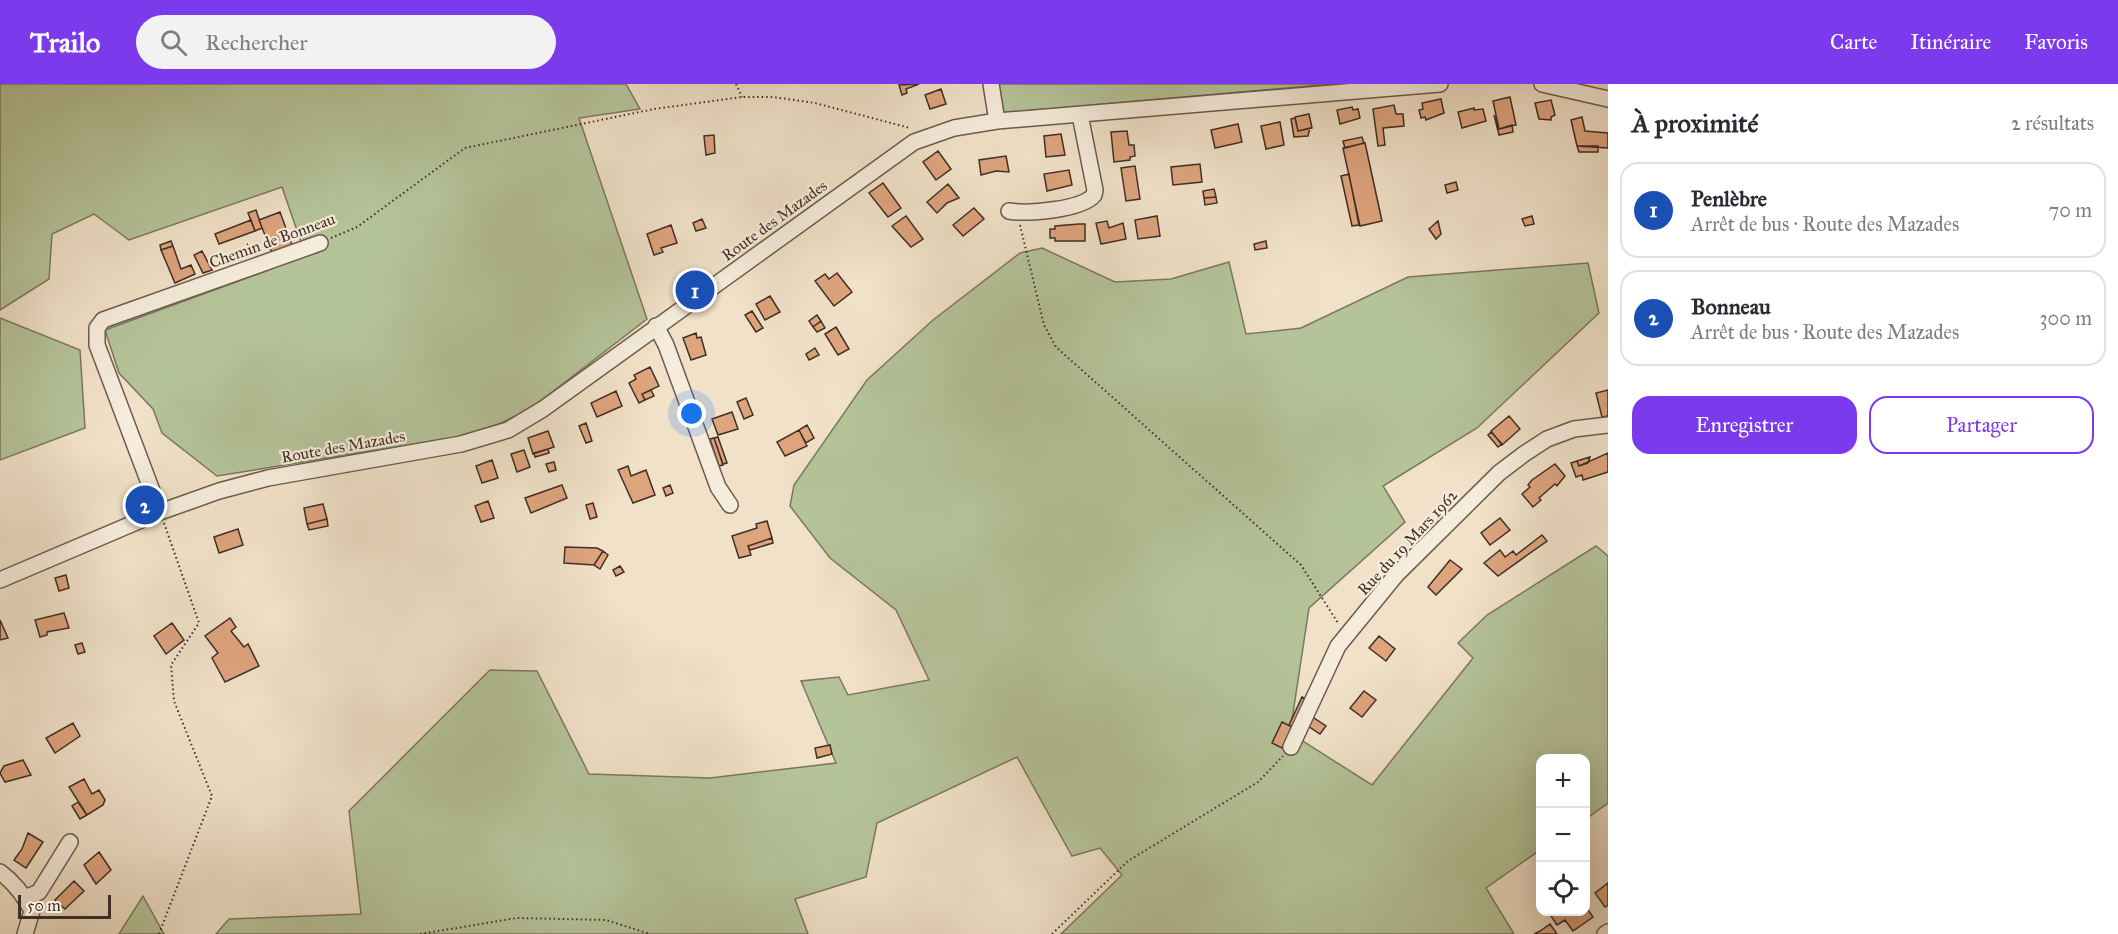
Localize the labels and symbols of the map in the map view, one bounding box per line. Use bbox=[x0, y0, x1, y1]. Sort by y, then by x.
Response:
street label: Route des Mazades bbox=[718, 176, 831, 265]
street label: Chemin de Bonneau bbox=[207, 209, 338, 272]
pin: 1 bbox=[676, 268, 714, 312]
your location bbox=[677, 399, 706, 428]
street label: Route des Mazades bbox=[280, 426, 407, 467]
pin: 2 bbox=[126, 482, 164, 528]
street label: Rue du 19 Mars 1962 bbox=[1354, 486, 1461, 599]
scale bar bbox=[18, 892, 111, 920]

